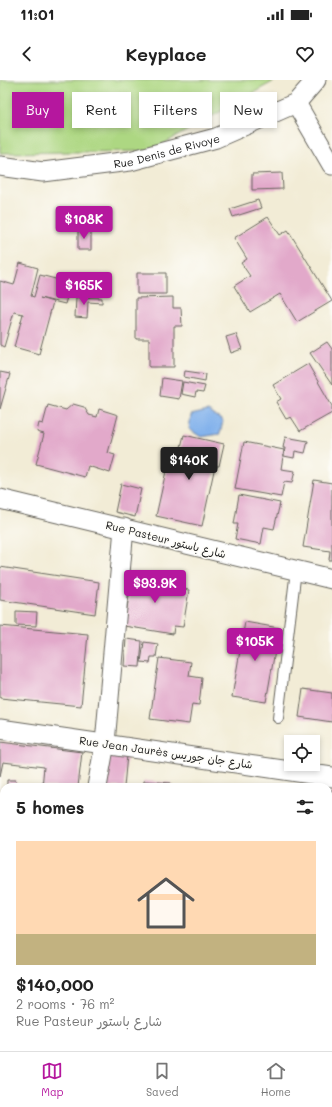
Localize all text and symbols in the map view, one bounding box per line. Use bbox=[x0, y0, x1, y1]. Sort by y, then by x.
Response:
text: 11:01 bbox=[20, 4, 54, 24]
text: Keyplace bbox=[125, 42, 207, 66]
icon: back bbox=[16, 43, 38, 65]
icon: heart bbox=[294, 43, 316, 65]
chip: Buy bbox=[12, 92, 64, 128]
chip: Rent bbox=[72, 92, 131, 128]
chip: Filters bbox=[139, 92, 212, 128]
chip: New bbox=[220, 92, 277, 128]
street label: Rue Denis de Rivoye bbox=[113, 130, 221, 171]
pin: $108K bbox=[56, 206, 112, 240]
text: $108K bbox=[65, 210, 103, 227]
pin: $165K bbox=[56, 272, 112, 306]
text: $165K bbox=[65, 276, 103, 293]
pin: $140K bbox=[161, 447, 217, 481]
text: $140K bbox=[170, 451, 208, 468]
street label: Rue Pasteur شارع باستور bbox=[104, 517, 228, 563]
pin: $93.9K bbox=[122, 570, 188, 604]
text: $93.9K bbox=[133, 574, 177, 591]
pin: $105K bbox=[227, 628, 283, 662]
text: $105K bbox=[236, 632, 274, 649]
street label: Rue Jean Jaurès شارع جان جوريس bbox=[78, 732, 254, 774]
map controls bbox=[284, 735, 320, 771]
button: locate bbox=[284, 735, 320, 771]
text: 5 homes bbox=[16, 796, 84, 818]
icon: filters bbox=[294, 796, 316, 818]
icon: home bbox=[130, 867, 202, 939]
text: $140,000 bbox=[16, 973, 94, 995]
text: 2 rooms · 76 m² bbox=[16, 995, 115, 1012]
text: Rue Pasteur شارع باستور bbox=[16, 1012, 162, 1029]
tab: Map bbox=[41, 1060, 64, 1099]
tab: Saved bbox=[146, 1060, 179, 1099]
tab: Home bbox=[261, 1060, 291, 1099]

